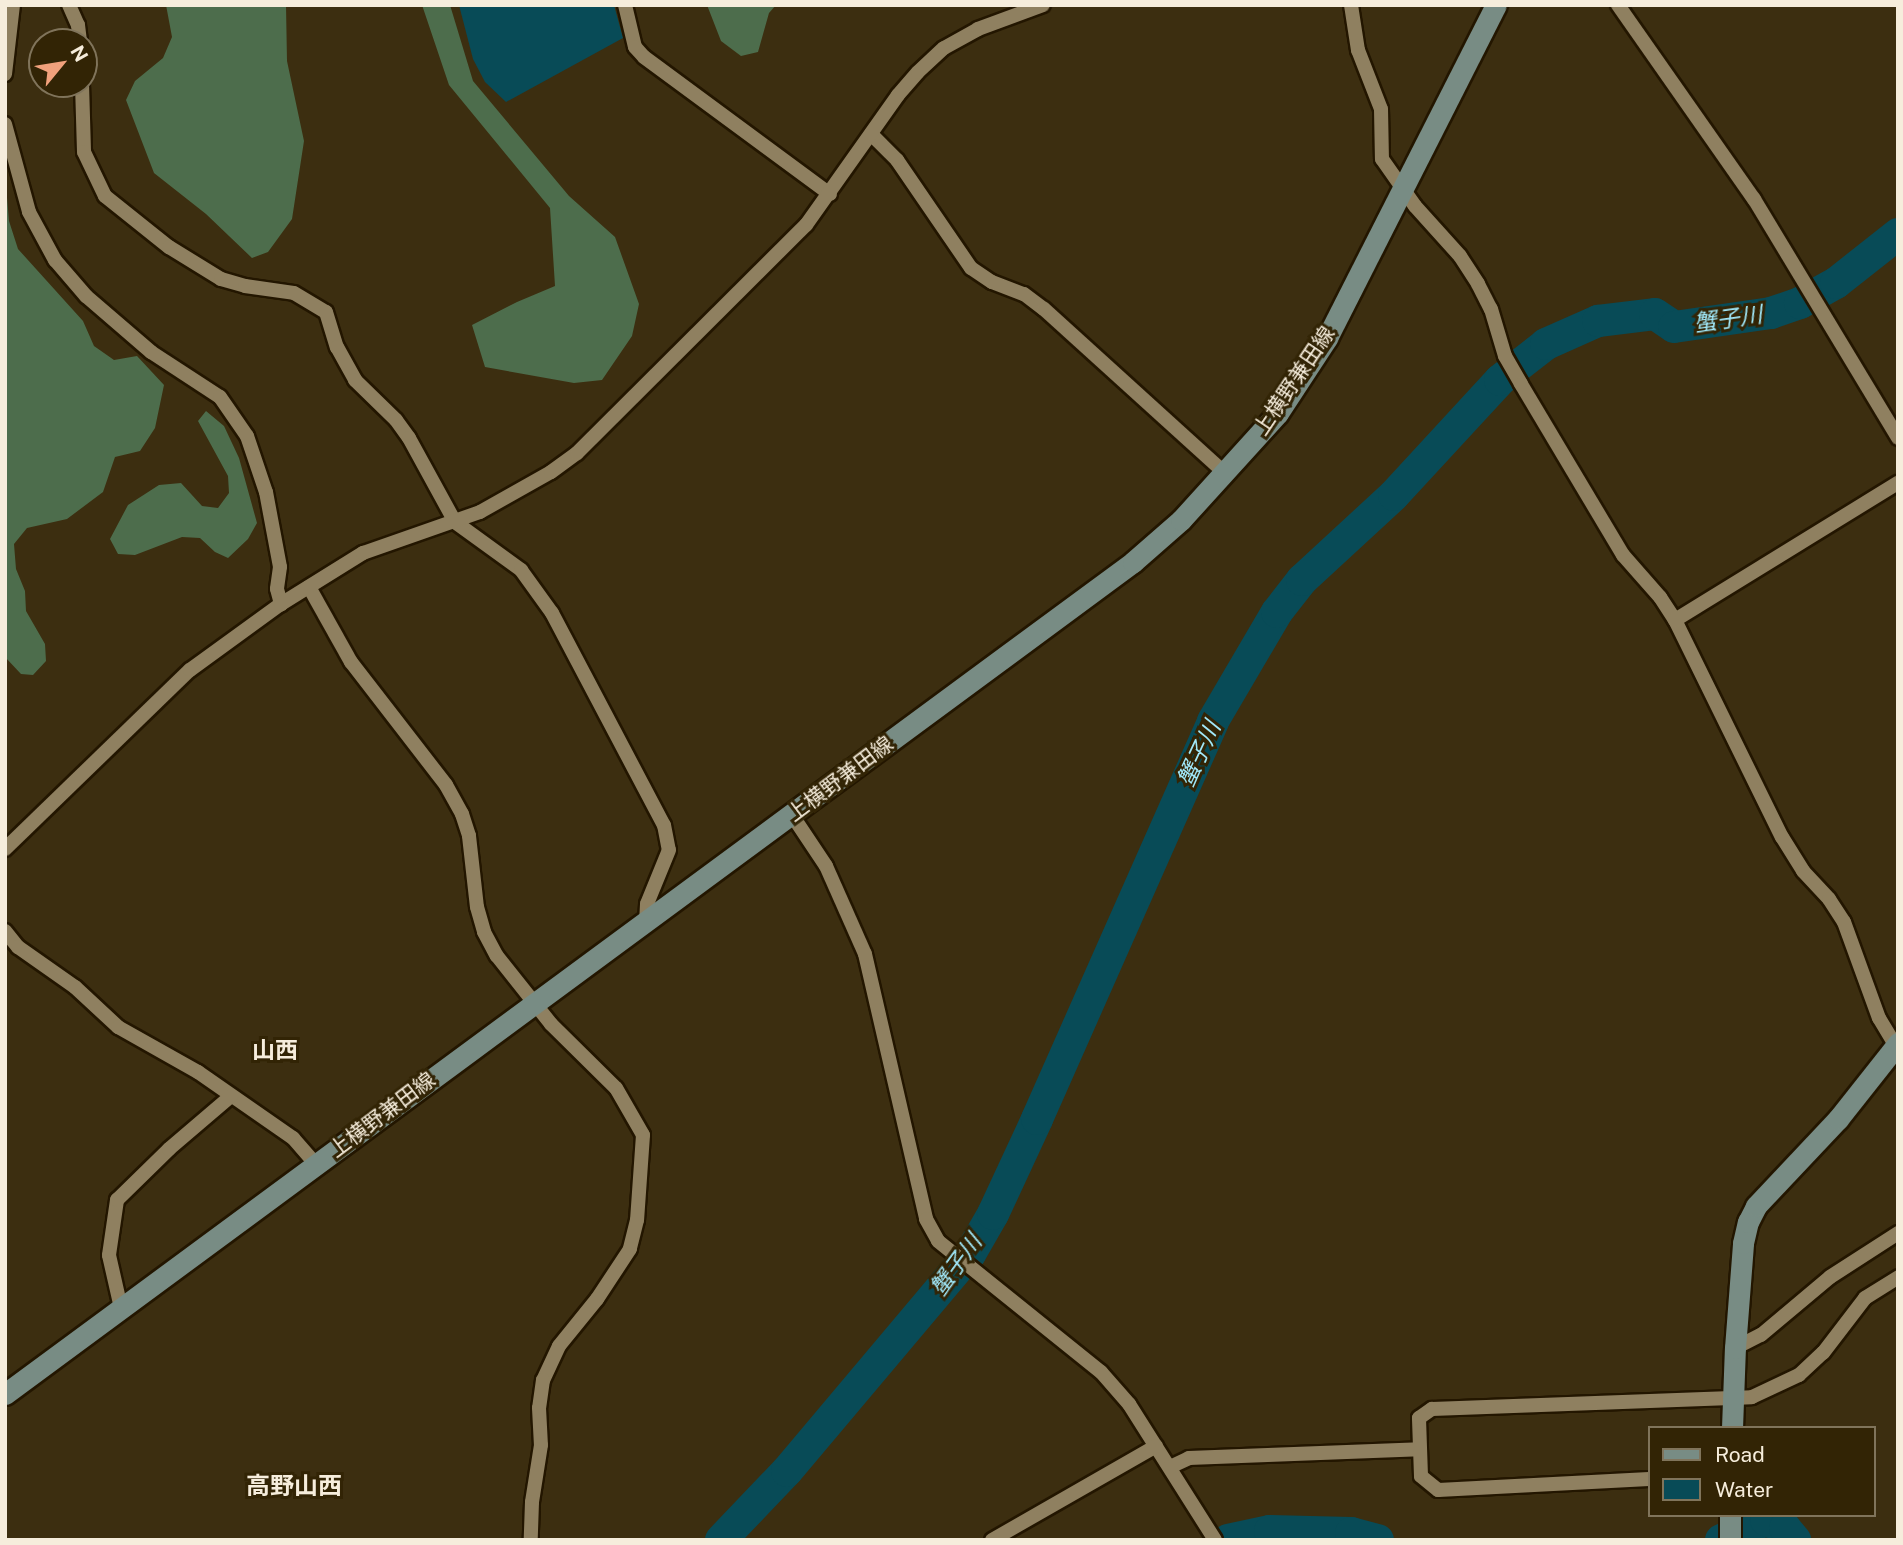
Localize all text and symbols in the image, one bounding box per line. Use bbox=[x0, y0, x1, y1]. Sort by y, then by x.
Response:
north arrow bbox=[28, 28, 98, 98]
text: N bbox=[66, 42, 93, 65]
water label: 蟹子川 bbox=[1692, 301, 1764, 337]
street label: 上横野兼田線 bbox=[1248, 322, 1340, 440]
water label: 蟹子川 bbox=[1172, 717, 1226, 791]
street label: 上横野兼田線 bbox=[782, 731, 898, 827]
district label: 山西 bbox=[252, 1036, 298, 1064]
street label: 上横野兼田線 bbox=[324, 1067, 440, 1163]
water label: 蟹子川 bbox=[925, 1229, 987, 1301]
legend bbox=[1647, 1426, 1875, 1517]
text: Road bbox=[1715, 1442, 1765, 1467]
district label: 高野山西 bbox=[246, 1472, 342, 1500]
text: Water bbox=[1715, 1477, 1773, 1502]

